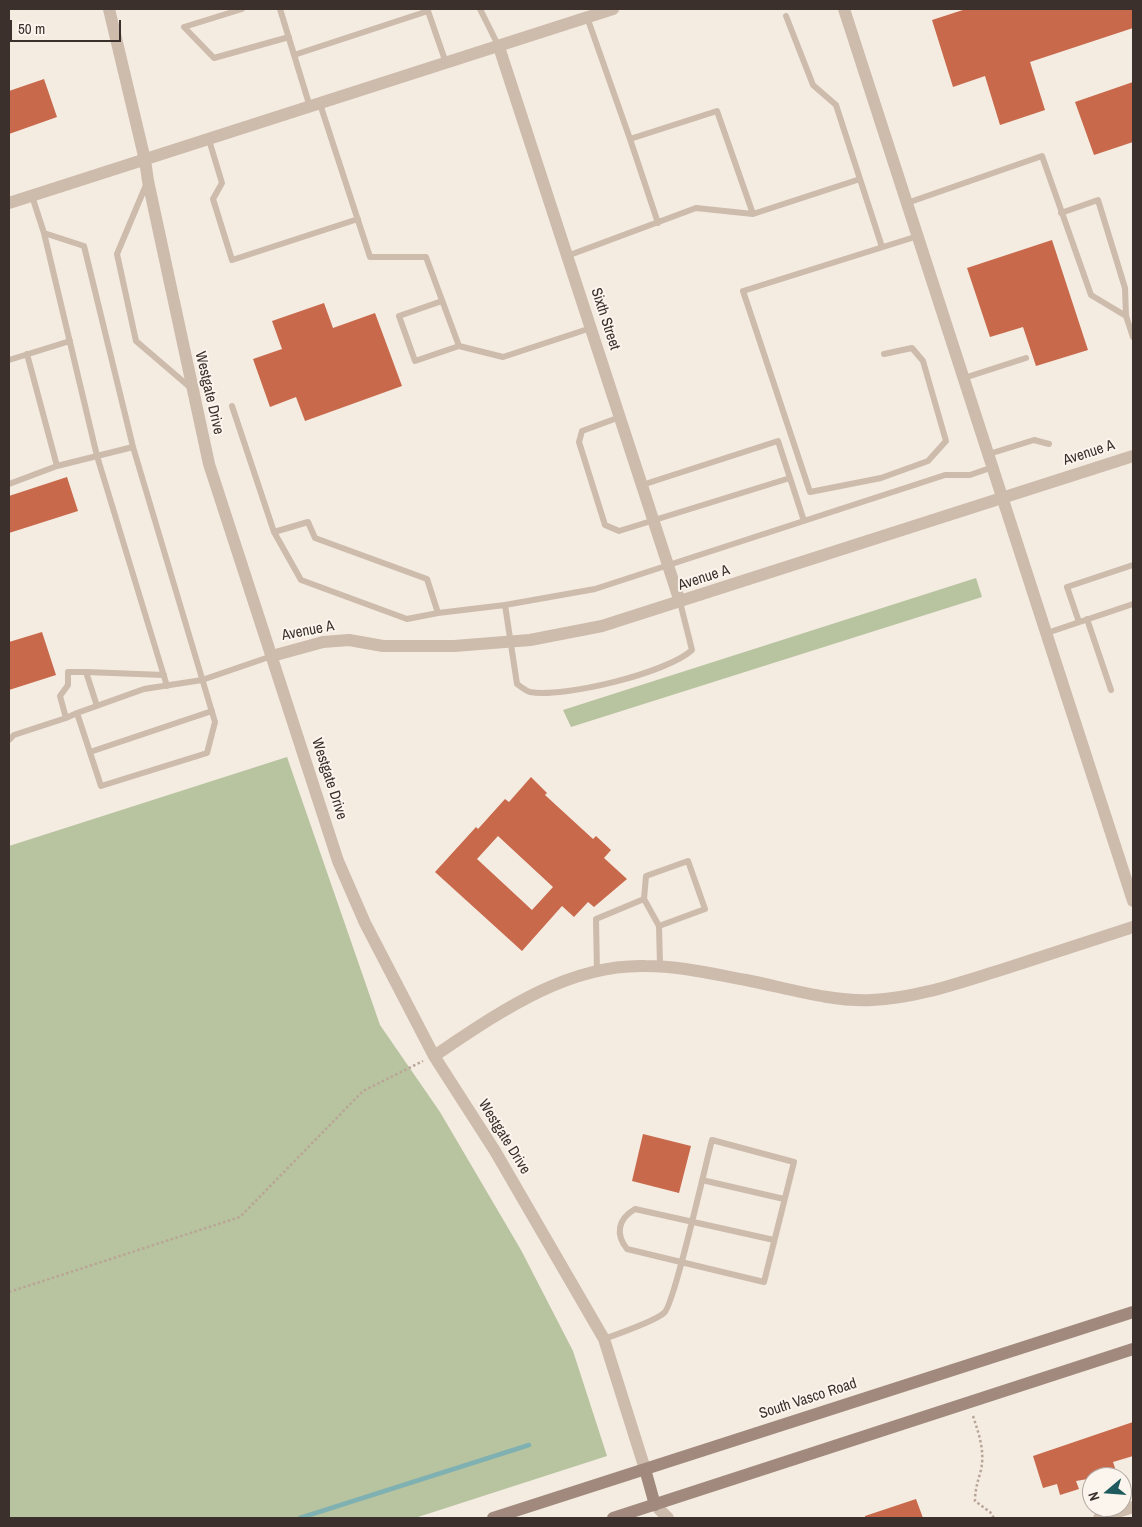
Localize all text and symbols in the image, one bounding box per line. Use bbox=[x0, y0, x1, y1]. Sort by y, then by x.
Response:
scale bar bbox=[12, 10, 124, 42]
text: 50 m bbox=[18, 18, 45, 39]
street label: Sixth Street bbox=[587, 286, 623, 352]
street label: Westgate Drive bbox=[191, 350, 227, 436]
street label: Avenue A bbox=[1061, 436, 1117, 470]
street label: Avenue A bbox=[676, 561, 732, 595]
street label: Avenue A bbox=[280, 617, 336, 645]
street label: Westgate Drive bbox=[307, 736, 351, 822]
street label: Westgate Drive bbox=[474, 1096, 534, 1178]
street label: South Vasco Road bbox=[757, 1375, 859, 1423]
north arrow bbox=[1082, 1467, 1132, 1517]
text: N bbox=[1084, 1490, 1104, 1503]

